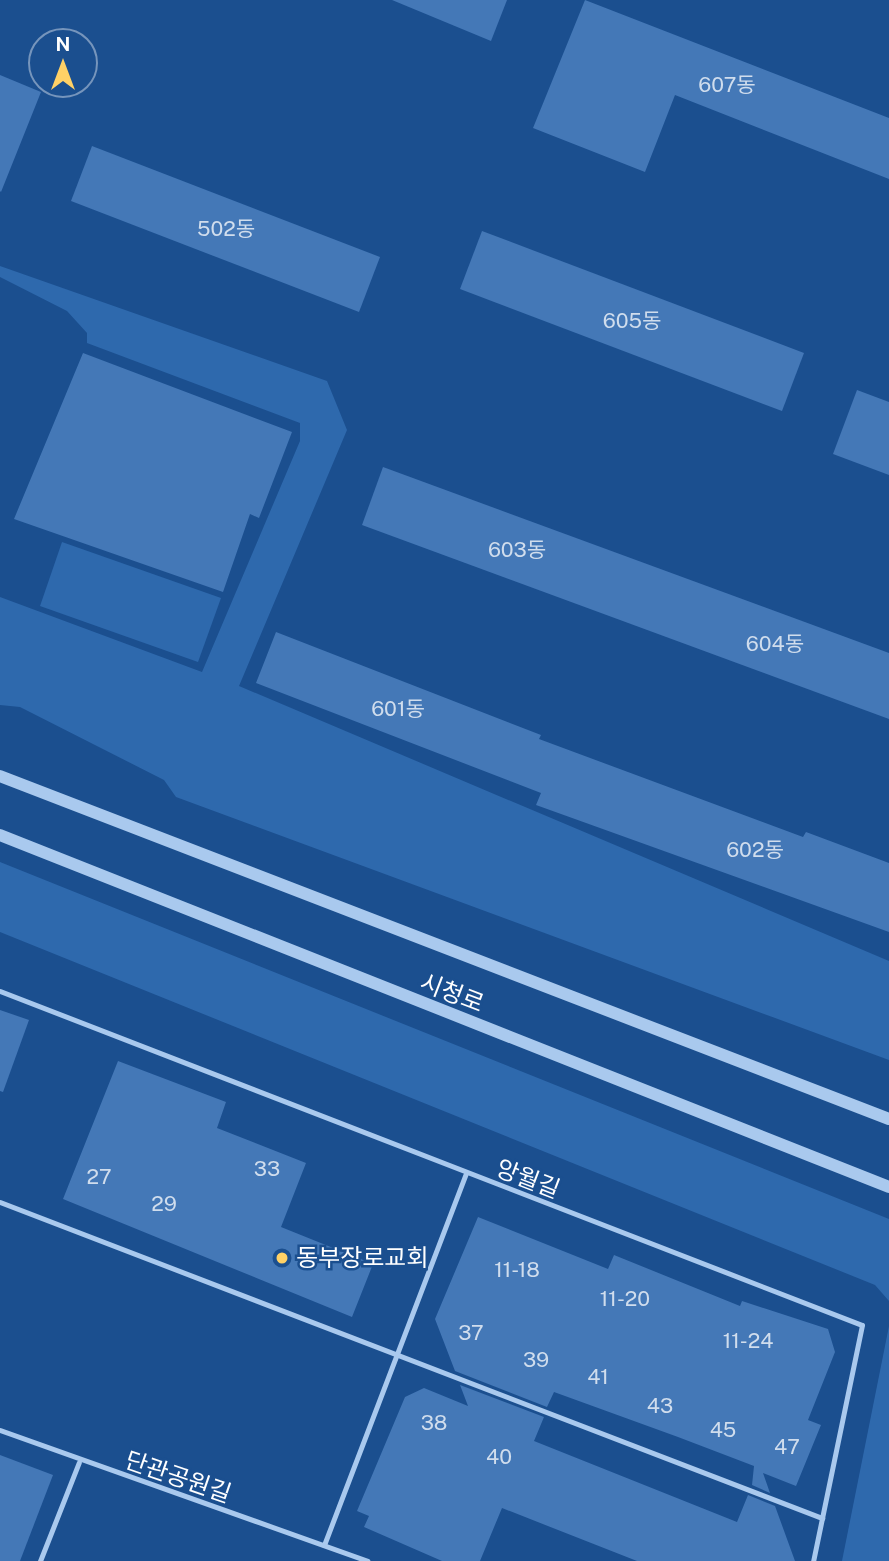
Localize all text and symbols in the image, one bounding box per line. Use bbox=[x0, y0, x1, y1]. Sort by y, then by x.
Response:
north arrow bbox=[28, 28, 98, 98]
text: N bbox=[56, 33, 70, 55]
house number: 607동 bbox=[698, 72, 756, 98]
house number: 502동 bbox=[197, 216, 255, 242]
house number: 605동 bbox=[603, 308, 661, 334]
house number: 603동 bbox=[488, 537, 546, 563]
house number: 604동 bbox=[746, 631, 804, 657]
house number: 601동 bbox=[371, 696, 425, 722]
house number: 602동 bbox=[726, 837, 784, 863]
street label: 시청로 bbox=[416, 968, 488, 1018]
street label: 앙월길 bbox=[492, 1154, 564, 1204]
house number: 33 bbox=[254, 1156, 280, 1182]
house number: 27 bbox=[86, 1164, 112, 1190]
house number: 29 bbox=[151, 1191, 177, 1217]
place label: 동부장로교회 bbox=[296, 1244, 428, 1272]
marker: 동부장로교회 bbox=[274, 1250, 290, 1266]
house number: 11-18 bbox=[494, 1257, 540, 1283]
house number: 11-20 bbox=[600, 1286, 650, 1312]
house number: 37 bbox=[458, 1320, 484, 1346]
house number: 11-24 bbox=[723, 1328, 773, 1354]
house number: 39 bbox=[523, 1347, 549, 1373]
house number: 41 bbox=[587, 1364, 609, 1390]
house number: 43 bbox=[647, 1393, 673, 1419]
house number: 38 bbox=[421, 1410, 447, 1436]
house number: 45 bbox=[710, 1417, 736, 1443]
house number: 47 bbox=[774, 1434, 800, 1460]
house number: 40 bbox=[486, 1444, 512, 1470]
street label: 단관공원길 bbox=[121, 1445, 235, 1509]

